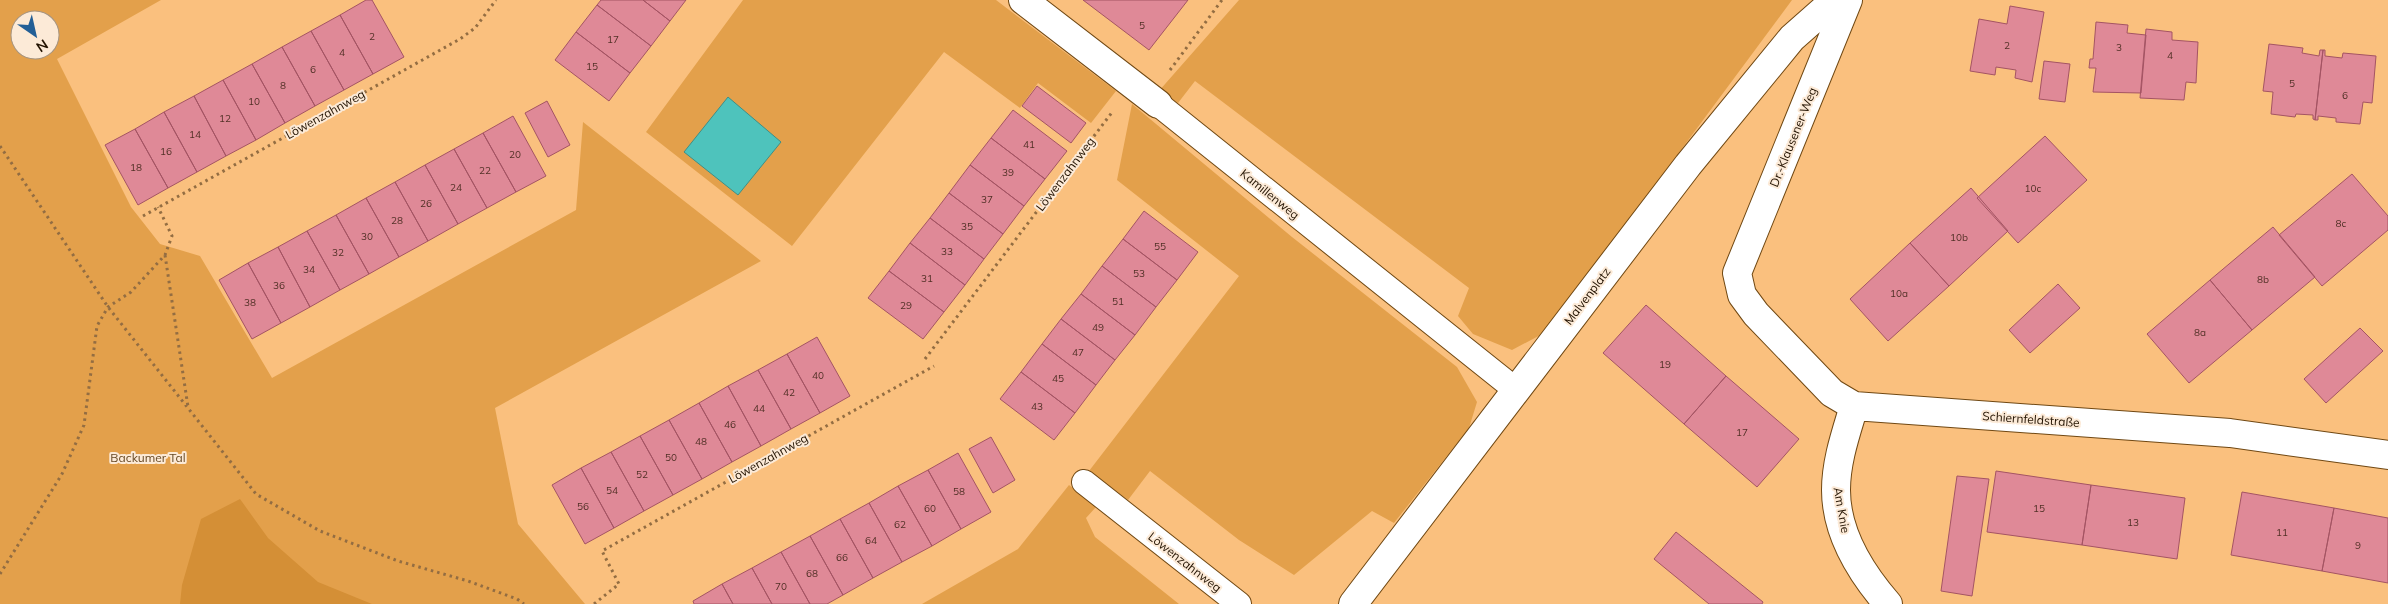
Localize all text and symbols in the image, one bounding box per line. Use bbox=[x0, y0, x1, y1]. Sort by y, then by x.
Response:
north arrow bbox=[10, 10, 60, 60]
house number: 5 bbox=[1139, 19, 1145, 32]
house number: 2 bbox=[369, 30, 375, 43]
house number: 17 bbox=[607, 33, 619, 46]
text: N bbox=[33, 35, 52, 56]
house number: 2 bbox=[2004, 39, 2010, 52]
house number: 3 bbox=[2116, 41, 2122, 54]
house number: 4 bbox=[339, 46, 345, 59]
house number: 4 bbox=[2167, 49, 2173, 62]
house number: 15 bbox=[586, 60, 598, 73]
house number: 6 bbox=[310, 63, 316, 76]
house number: 5 bbox=[2289, 77, 2295, 90]
house number: 8 bbox=[280, 79, 286, 92]
street label: Dr.-Klausener-Weg bbox=[1766, 85, 1820, 189]
street label: Löwenzahnweg bbox=[283, 86, 367, 142]
house number: 6 bbox=[2342, 89, 2348, 102]
house number: 10 bbox=[248, 95, 260, 108]
house number: 12 bbox=[219, 112, 231, 125]
house number: 14 bbox=[189, 128, 201, 141]
street label: Löwenzahnweg bbox=[1032, 134, 1098, 214]
house number: 41 bbox=[1023, 138, 1035, 151]
house number: 16 bbox=[160, 145, 172, 158]
house number: 20 bbox=[509, 148, 521, 161]
house number: 18 bbox=[130, 161, 142, 174]
house number: 22 bbox=[479, 164, 491, 177]
house number: 39 bbox=[1002, 166, 1014, 179]
street label: Kamillenweg bbox=[1237, 166, 1303, 222]
house number: 24 bbox=[450, 181, 462, 194]
house number: 10c bbox=[2025, 182, 2042, 195]
house number: 37 bbox=[981, 193, 993, 206]
house number: 26 bbox=[420, 197, 432, 210]
house number: 28 bbox=[391, 214, 403, 227]
house number: 8c bbox=[2336, 217, 2347, 230]
house number: 35 bbox=[961, 220, 973, 233]
house number: 30 bbox=[361, 230, 373, 243]
house number: 10b bbox=[1950, 231, 1968, 244]
house number: 55 bbox=[1154, 240, 1166, 253]
house number: 33 bbox=[941, 245, 953, 258]
house number: 32 bbox=[332, 246, 344, 259]
house number: 34 bbox=[303, 263, 315, 276]
street label: Malvenplatz bbox=[1561, 264, 1613, 328]
house number: 53 bbox=[1133, 267, 1145, 280]
house number: 31 bbox=[921, 272, 933, 285]
house number: 8b bbox=[2257, 273, 2269, 286]
house number: 36 bbox=[273, 279, 285, 292]
house number: 10a bbox=[1890, 287, 1908, 300]
house number: 51 bbox=[1112, 295, 1124, 308]
house number: 38 bbox=[244, 296, 256, 309]
house number: 29 bbox=[900, 299, 912, 312]
house number: 49 bbox=[1092, 321, 1104, 334]
house number: 8a bbox=[2194, 326, 2206, 339]
house number: 47 bbox=[1072, 346, 1084, 359]
house number: 19 bbox=[1659, 358, 1671, 371]
house number: 40 bbox=[812, 369, 824, 382]
house number: 45 bbox=[1052, 372, 1064, 385]
house number: 42 bbox=[783, 386, 795, 399]
house number: 43 bbox=[1031, 400, 1043, 413]
house number: 44 bbox=[753, 402, 765, 415]
street label: Schiernfeldstraße bbox=[1982, 408, 2080, 430]
house number: 46 bbox=[724, 418, 736, 431]
house number: 17 bbox=[1736, 426, 1748, 439]
street label: Löwenzahnweg bbox=[726, 430, 810, 486]
house number: 48 bbox=[695, 435, 707, 448]
park label: Backumer Tal bbox=[110, 450, 186, 465]
house number: 50 bbox=[665, 451, 677, 464]
house number: 52 bbox=[636, 468, 648, 481]
house number: 54 bbox=[606, 484, 618, 497]
house number: 58 bbox=[953, 485, 965, 498]
street label: Am Knie bbox=[1831, 486, 1853, 534]
house number: 56 bbox=[577, 500, 589, 513]
house number: 60 bbox=[924, 502, 936, 515]
house number: 15 bbox=[2033, 502, 2045, 515]
house number: 13 bbox=[2127, 516, 2139, 529]
house number: 62 bbox=[894, 518, 906, 531]
house number: 11 bbox=[2276, 526, 2288, 539]
street label: Löwenzahnweg bbox=[1145, 529, 1225, 595]
house number: 64 bbox=[865, 534, 877, 547]
house number: 9 bbox=[2355, 539, 2361, 552]
house number: 66 bbox=[836, 551, 848, 564]
house number: 68 bbox=[806, 567, 818, 580]
house number: 70 bbox=[775, 580, 787, 593]

